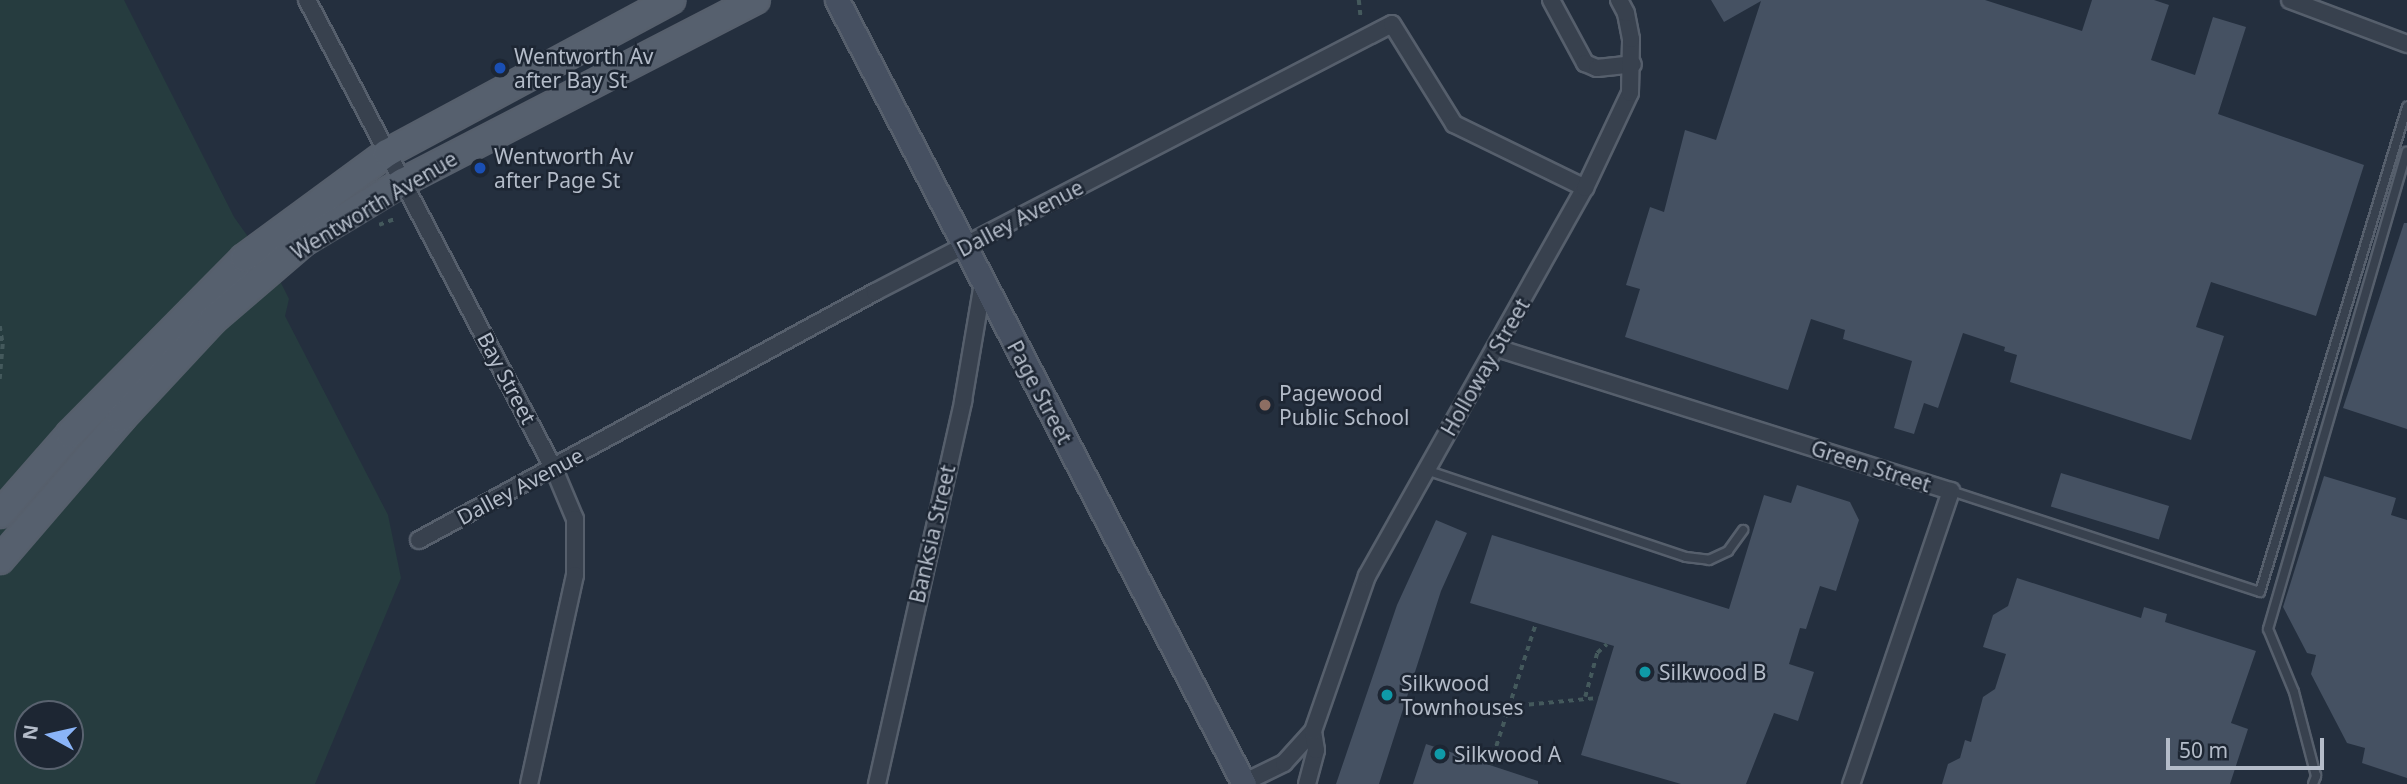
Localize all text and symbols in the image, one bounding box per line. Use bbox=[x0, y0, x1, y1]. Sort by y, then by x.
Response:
place label: Wentworth Av after Bay St bbox=[514, 43, 654, 93]
marker: Wentworth Av after Bay St bbox=[492, 60, 508, 76]
place label: Wentworth Av after Page St bbox=[494, 143, 634, 193]
street label: Wentworth Avenue bbox=[286, 145, 462, 265]
marker: Wentworth Av after Page St bbox=[472, 160, 488, 176]
street label: Dalley Avenue bbox=[953, 174, 1087, 262]
street label: Holloway Street bbox=[1435, 294, 1535, 440]
street label: Bay Street bbox=[472, 328, 542, 428]
street label: Page Street bbox=[1002, 336, 1078, 448]
place label: Pagewood Public School bbox=[1279, 380, 1409, 430]
marker: Pagewood Public School bbox=[1257, 397, 1273, 413]
street label: Green Street bbox=[1808, 435, 1934, 497]
street label: Dalley Avenue bbox=[453, 442, 587, 530]
street label: Banksia Street bbox=[904, 462, 960, 606]
place label: Silkwood B bbox=[1659, 659, 1767, 685]
marker: Silkwood B bbox=[1637, 664, 1653, 680]
place label: Silkwood Townhouses bbox=[1401, 670, 1524, 720]
marker: Silkwood Townhouses bbox=[1379, 687, 1395, 703]
north arrow bbox=[14, 700, 84, 770]
text: N bbox=[16, 723, 44, 742]
scale bar bbox=[2169, 724, 2326, 768]
text: 50 m bbox=[2179, 736, 2228, 764]
place label: Silkwood A bbox=[1454, 741, 1561, 767]
marker: Silkwood A bbox=[1432, 746, 1448, 762]

